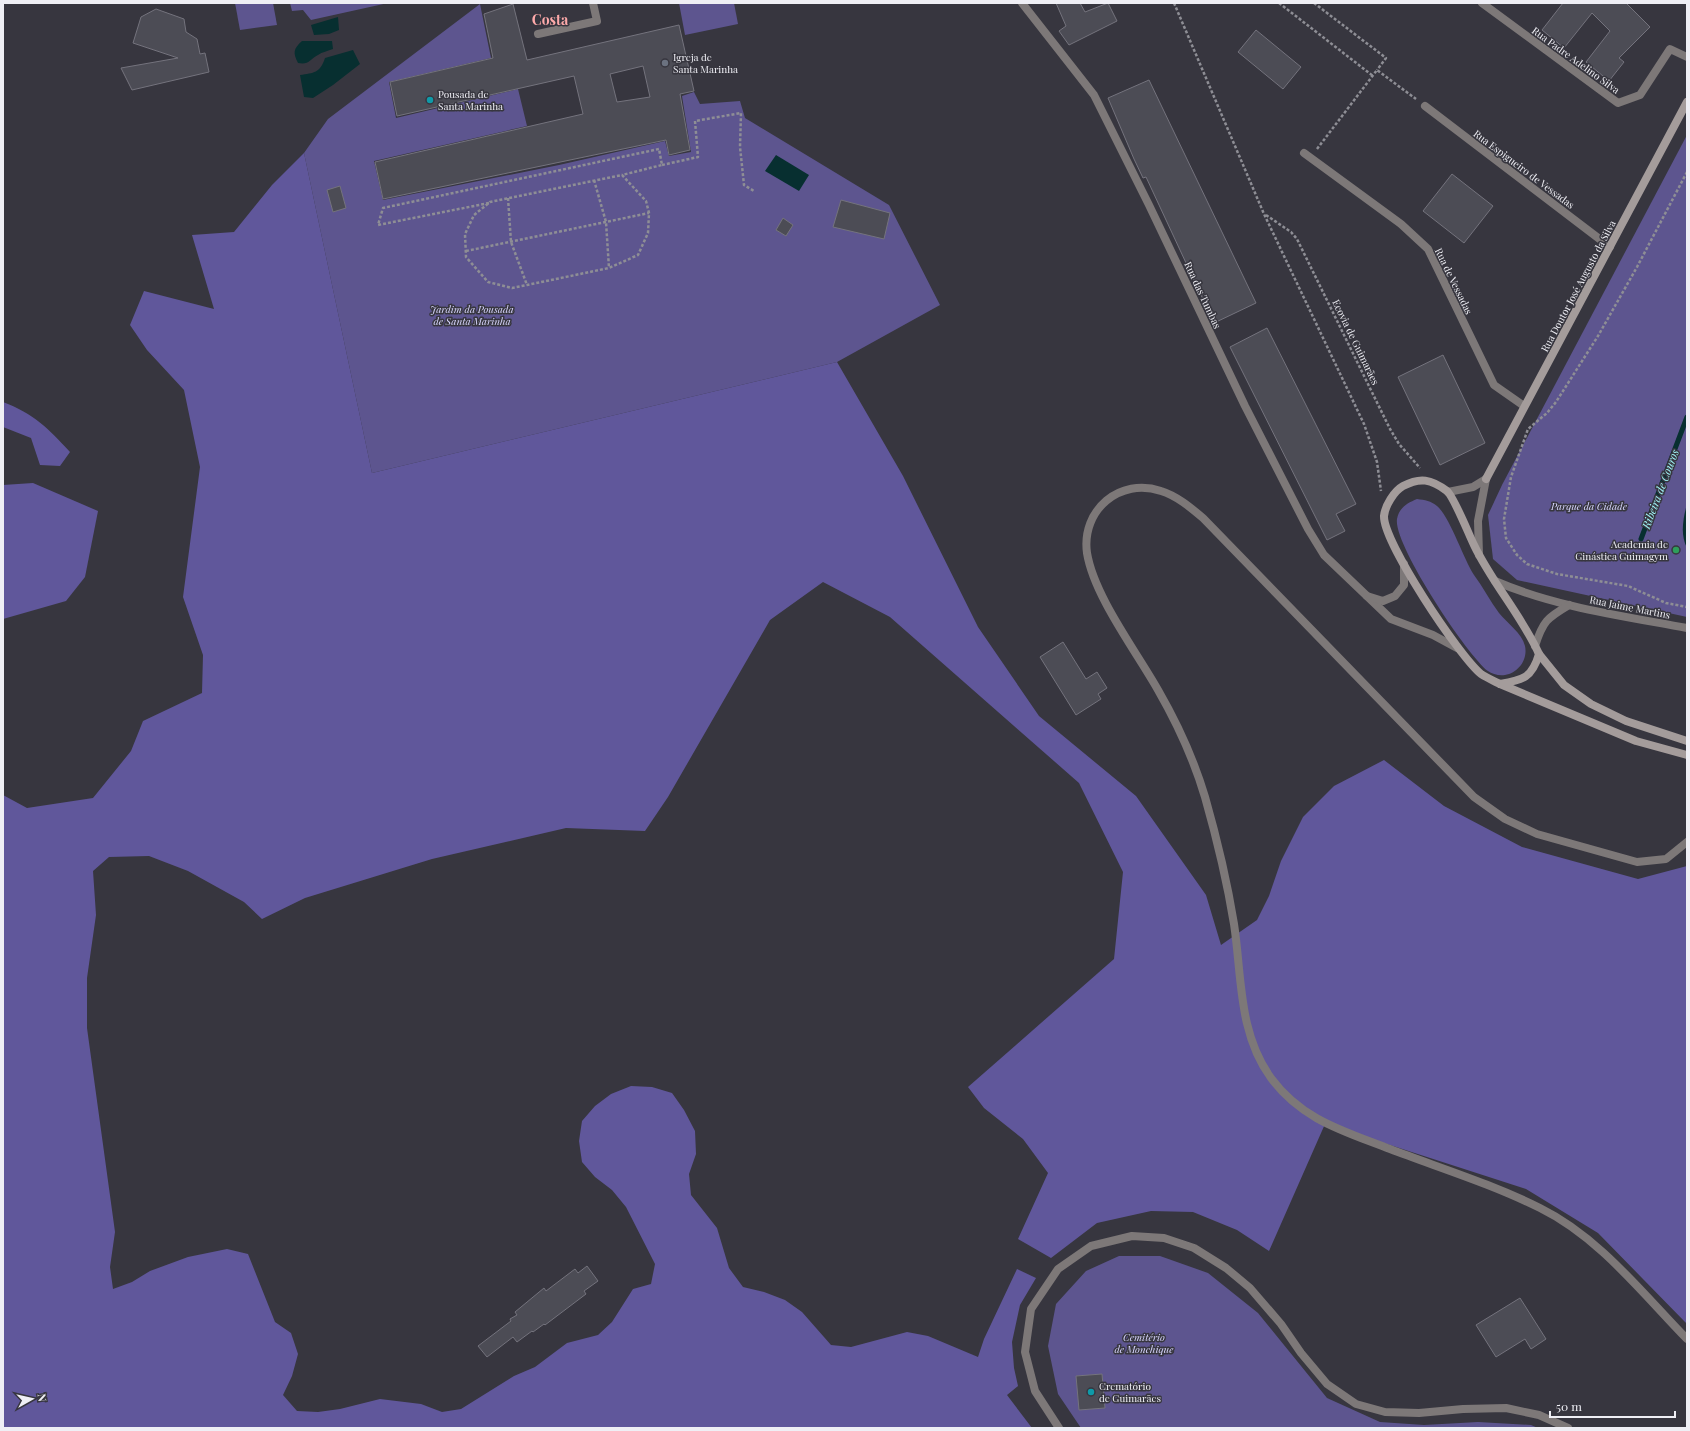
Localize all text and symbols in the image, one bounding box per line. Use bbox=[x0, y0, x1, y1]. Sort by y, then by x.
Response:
district label: Costa bbox=[532, 10, 569, 29]
street label: Rua Padre Adelino Silva bbox=[1529, 23, 1623, 97]
place label: Igreja de Santa Marinha bbox=[673, 50, 738, 76]
marker: Igreja de Santa Marinha bbox=[660, 58, 670, 68]
place label: Pousada de Santa Marinha bbox=[438, 87, 503, 113]
marker: Pousada de Santa Marinha bbox=[425, 95, 435, 105]
street label: Rua Espigueiro de Vessadas bbox=[1471, 126, 1577, 212]
street label: Rua Doutor José Augusto da Silva bbox=[1537, 218, 1619, 354]
street label: Rua de Vessadas bbox=[1432, 245, 1476, 317]
street label: Rua das Tumbas bbox=[1181, 259, 1225, 331]
street label: Ecovia de Guimarães bbox=[1329, 297, 1383, 387]
park label: Jardim da Pousada de Santa Marinha bbox=[430, 302, 514, 328]
water label: Ribeira de Couros bbox=[1638, 446, 1682, 532]
park label: Parque da Cidade bbox=[1550, 499, 1628, 513]
place label: Academia de Ginástica Guimagym bbox=[1575, 537, 1668, 563]
marker: Academia de Ginástica Guimagym bbox=[1671, 545, 1681, 555]
street label: Rua Jaime Martins bbox=[1588, 592, 1672, 622]
park label: Cemitério de Monchique bbox=[1114, 1330, 1174, 1356]
north arrow bbox=[12, 1379, 52, 1419]
place label: Crematório de Guimarães bbox=[1099, 1379, 1161, 1405]
marker: Crematório de Guimarães bbox=[1086, 1387, 1096, 1397]
text: N bbox=[34, 1393, 50, 1403]
scale bar bbox=[1550, 1393, 1675, 1419]
text: 50 m bbox=[1556, 1398, 1582, 1414]

